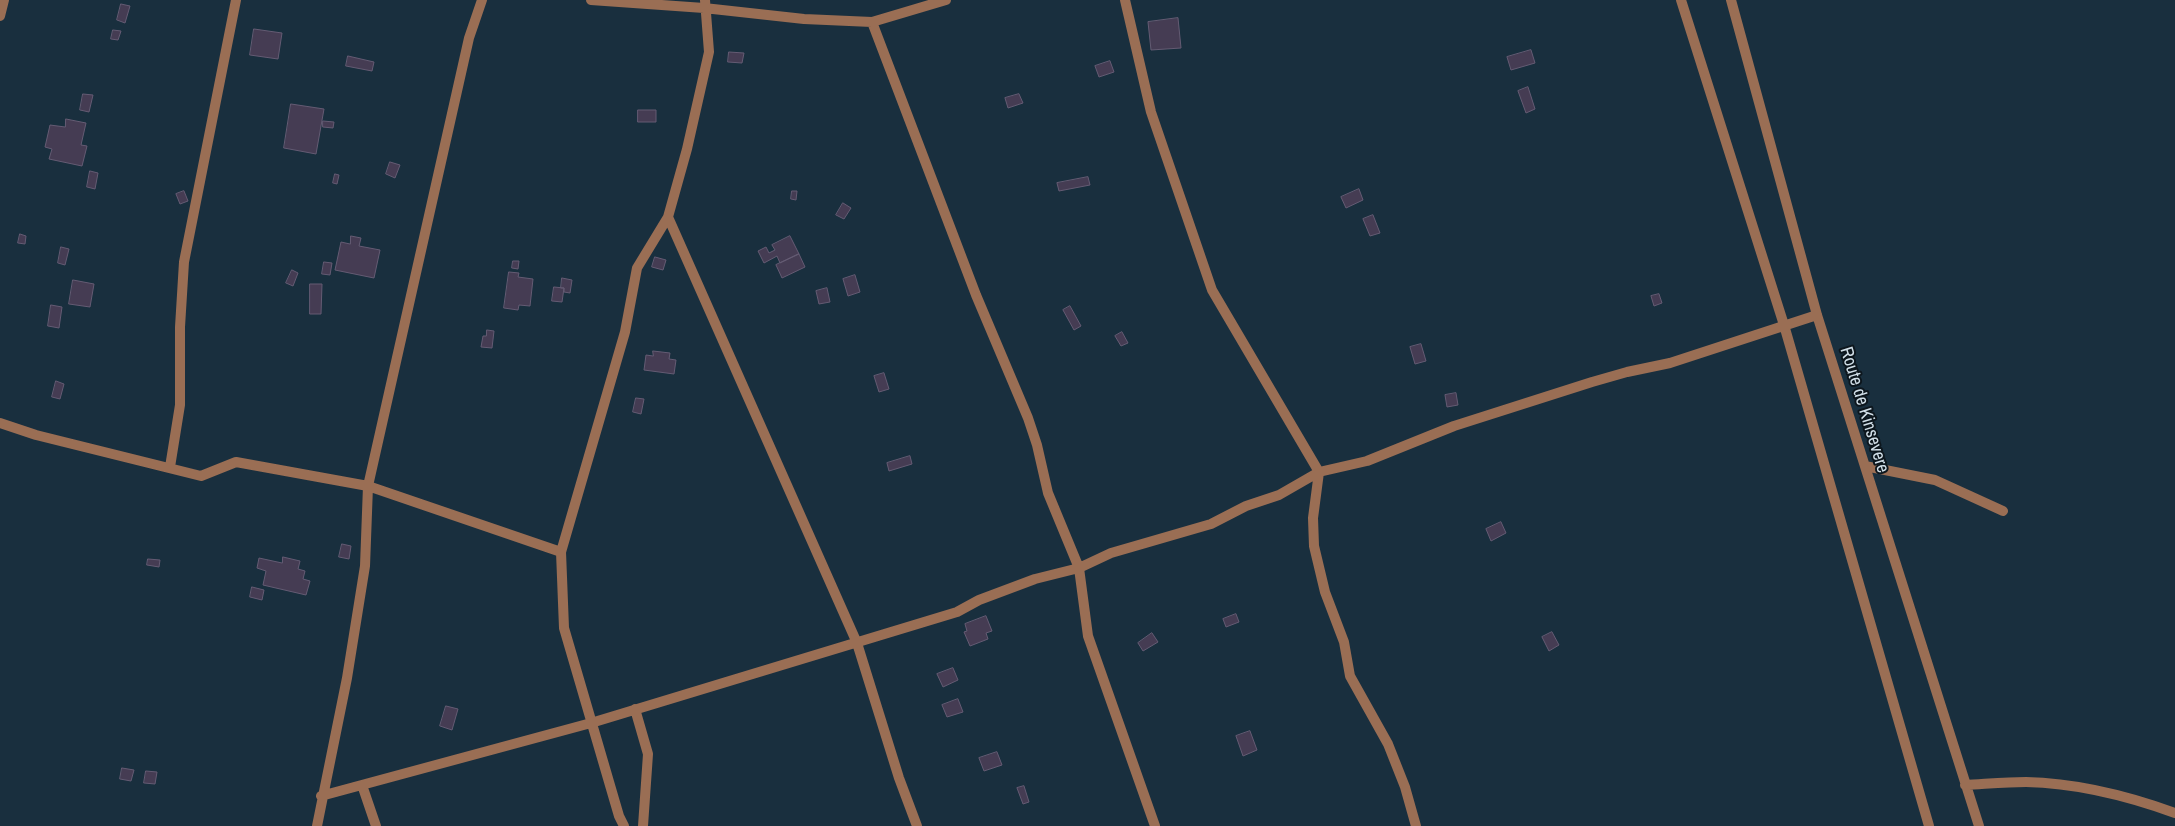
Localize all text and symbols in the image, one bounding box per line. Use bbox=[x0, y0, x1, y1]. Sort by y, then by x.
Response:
street label: Route de Kinsevere bbox=[1835, 344, 1893, 476]

